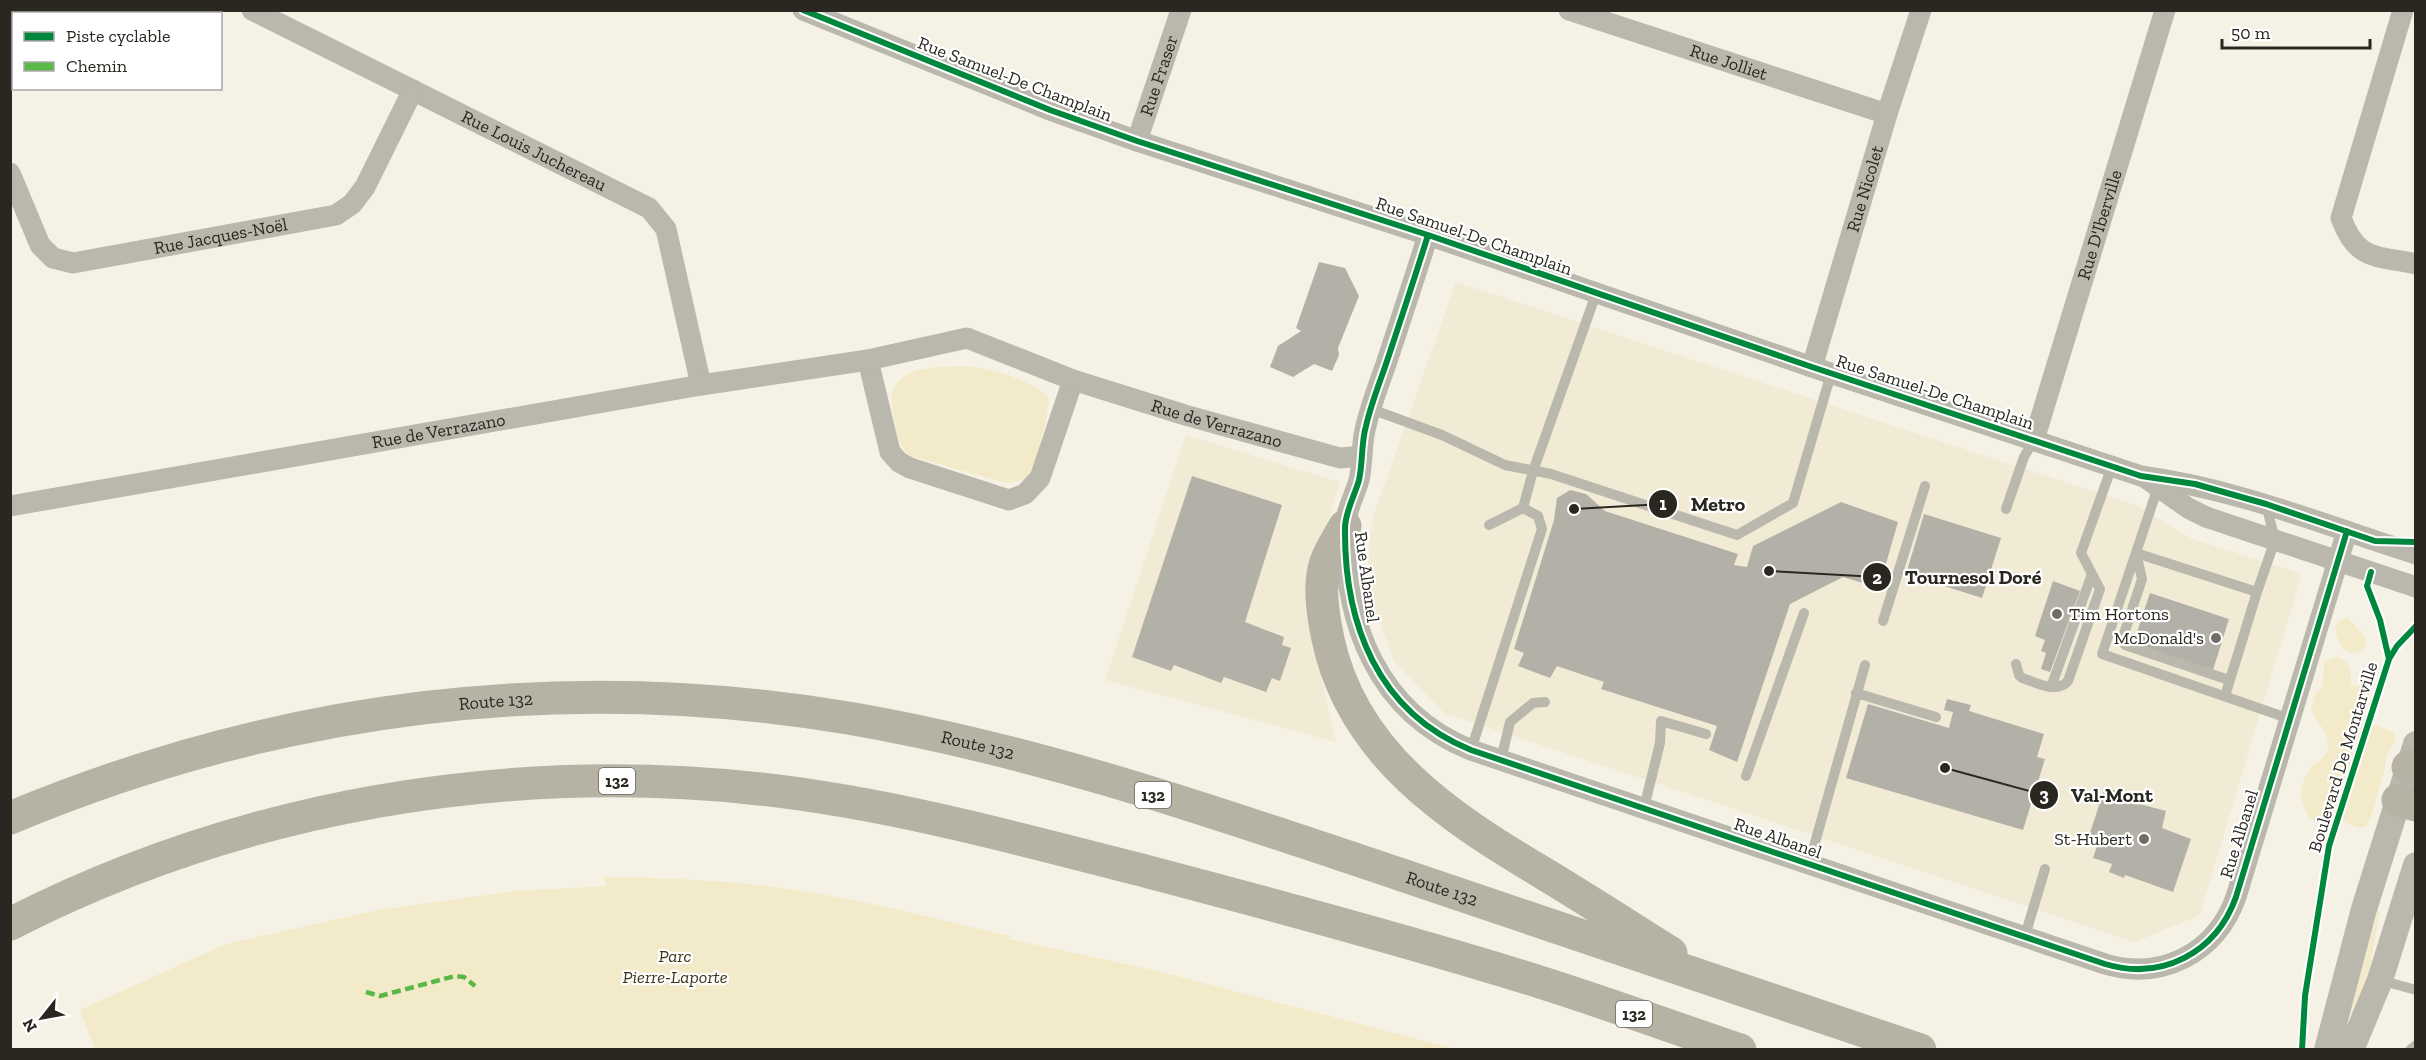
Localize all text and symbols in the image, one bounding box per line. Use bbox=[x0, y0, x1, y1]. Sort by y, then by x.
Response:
legend bbox=[12, 12, 222, 90]
scale bar bbox=[2222, 12, 2370, 50]
text: 50 m bbox=[2231, 22, 2271, 44]
text: Piste cyclable bbox=[66, 25, 170, 47]
street label: Rue Samuel-De Champlain bbox=[915, 32, 1116, 126]
street label: Rue Fraser bbox=[1135, 32, 1183, 119]
street label: Rue Jolliet bbox=[1687, 39, 1771, 85]
text: Chemin bbox=[66, 55, 128, 77]
street label: Rue Louis Juchereau bbox=[458, 105, 610, 196]
street label: Rue Nicolet bbox=[1842, 142, 1888, 235]
street label: Rue D'Iberville bbox=[2072, 167, 2127, 282]
street label: Rue Samuel-De Champlain bbox=[1373, 192, 1576, 280]
street label: Rue Jacques-Noël bbox=[152, 213, 289, 259]
street label: Rue Samuel-De Champlain bbox=[1833, 350, 2037, 435]
street label: Rue de Verrazano bbox=[1149, 394, 1285, 452]
street label: Rue de Verrazano bbox=[370, 408, 507, 453]
callout: Metro bbox=[1648, 485, 1757, 523]
text: Metro bbox=[1691, 492, 1746, 516]
text: 1 bbox=[1659, 493, 1667, 515]
street label: Rue Albanel bbox=[1350, 530, 1384, 624]
callout: Tournesol Doré bbox=[1862, 558, 2053, 596]
text: Tournesol Doré bbox=[1905, 565, 2042, 589]
text: 2 bbox=[1872, 567, 1882, 589]
place label: Tim Hortons bbox=[2069, 603, 2169, 625]
marker: Tim Hortons bbox=[2050, 607, 2064, 621]
place label: McDonald's bbox=[2114, 627, 2204, 649]
marker: McDonald's bbox=[2209, 631, 2223, 645]
street label: Boulevard De Montarville bbox=[2304, 659, 2382, 855]
street label: Route 132 bbox=[458, 688, 534, 715]
street label: Route 132 bbox=[939, 726, 1017, 764]
road number: 132 bbox=[599, 768, 635, 794]
callout: Val-Mont bbox=[2029, 776, 2165, 814]
road number: 132 bbox=[1135, 782, 1171, 808]
text: Val-Mont bbox=[2071, 783, 2154, 807]
text: 3 bbox=[2039, 784, 2049, 806]
street label: Rue Albanel bbox=[2215, 787, 2263, 881]
street label: Rue Albanel bbox=[1731, 813, 1825, 863]
place label: St-Hubert bbox=[2054, 828, 2132, 850]
marker: St-Hubert bbox=[2137, 832, 2151, 846]
street label: Route 132 bbox=[1403, 866, 1481, 911]
park label: Parc Pierre-Laporte bbox=[622, 945, 728, 988]
north arrow bbox=[12, 988, 72, 1048]
road number: 132 bbox=[1616, 1001, 1652, 1027]
text: N bbox=[18, 1015, 41, 1036]

